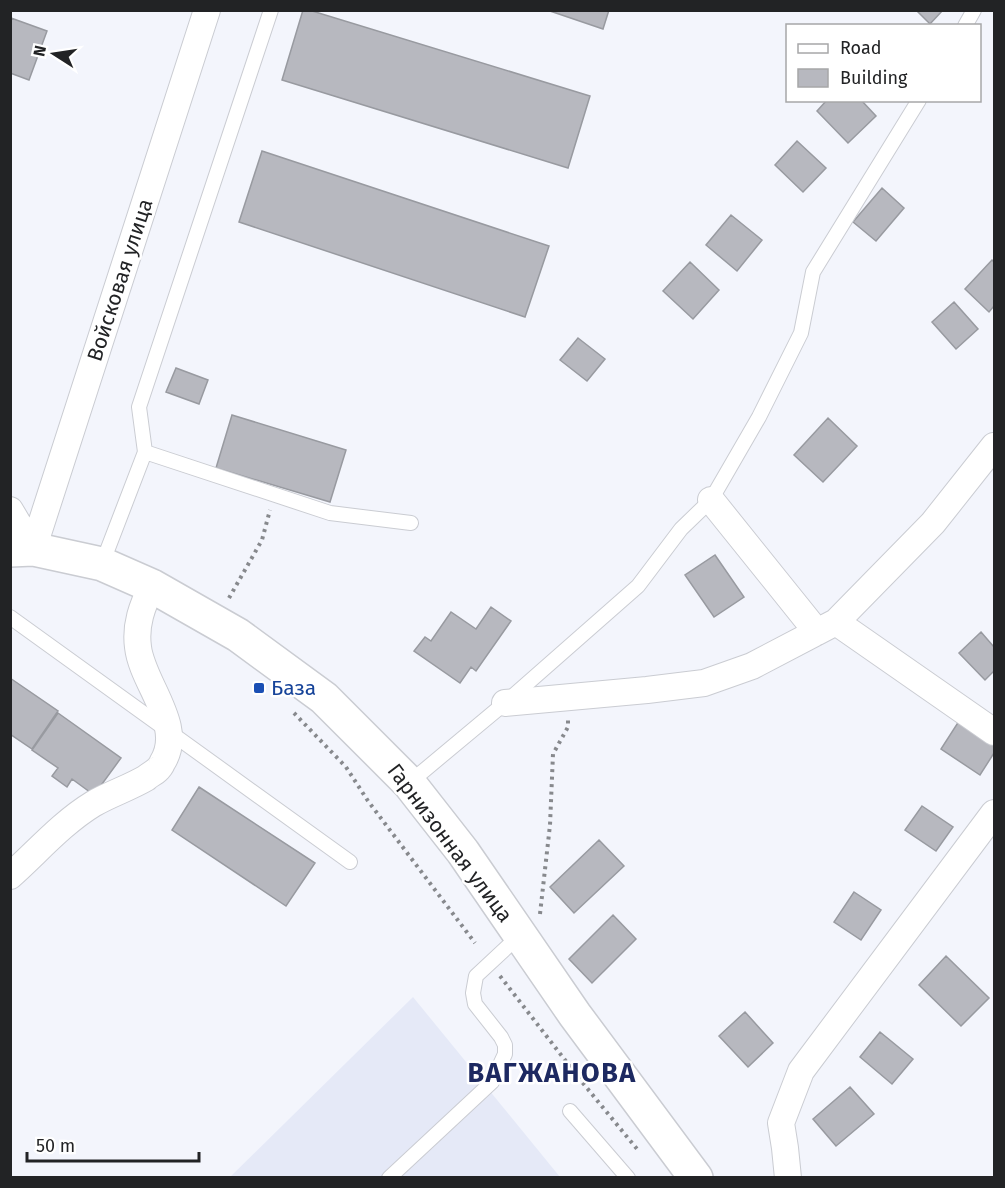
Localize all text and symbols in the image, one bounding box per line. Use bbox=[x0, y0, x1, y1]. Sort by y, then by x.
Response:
north arrow bbox=[24, 24, 84, 84]
legend bbox=[786, 24, 981, 102]
text: Road bbox=[840, 37, 882, 59]
text: N bbox=[29, 44, 50, 58]
text: Building bbox=[840, 67, 908, 89]
street label: Войсковая улица bbox=[81, 195, 159, 365]
place label: База bbox=[271, 675, 316, 701]
marker: База bbox=[252, 681, 266, 695]
street label: Гарнизонная улица bbox=[382, 758, 518, 928]
district label: ВАГЖАНОВА bbox=[467, 1057, 637, 1089]
scale bar bbox=[27, 1125, 200, 1163]
text: 50 m bbox=[36, 1135, 75, 1157]

